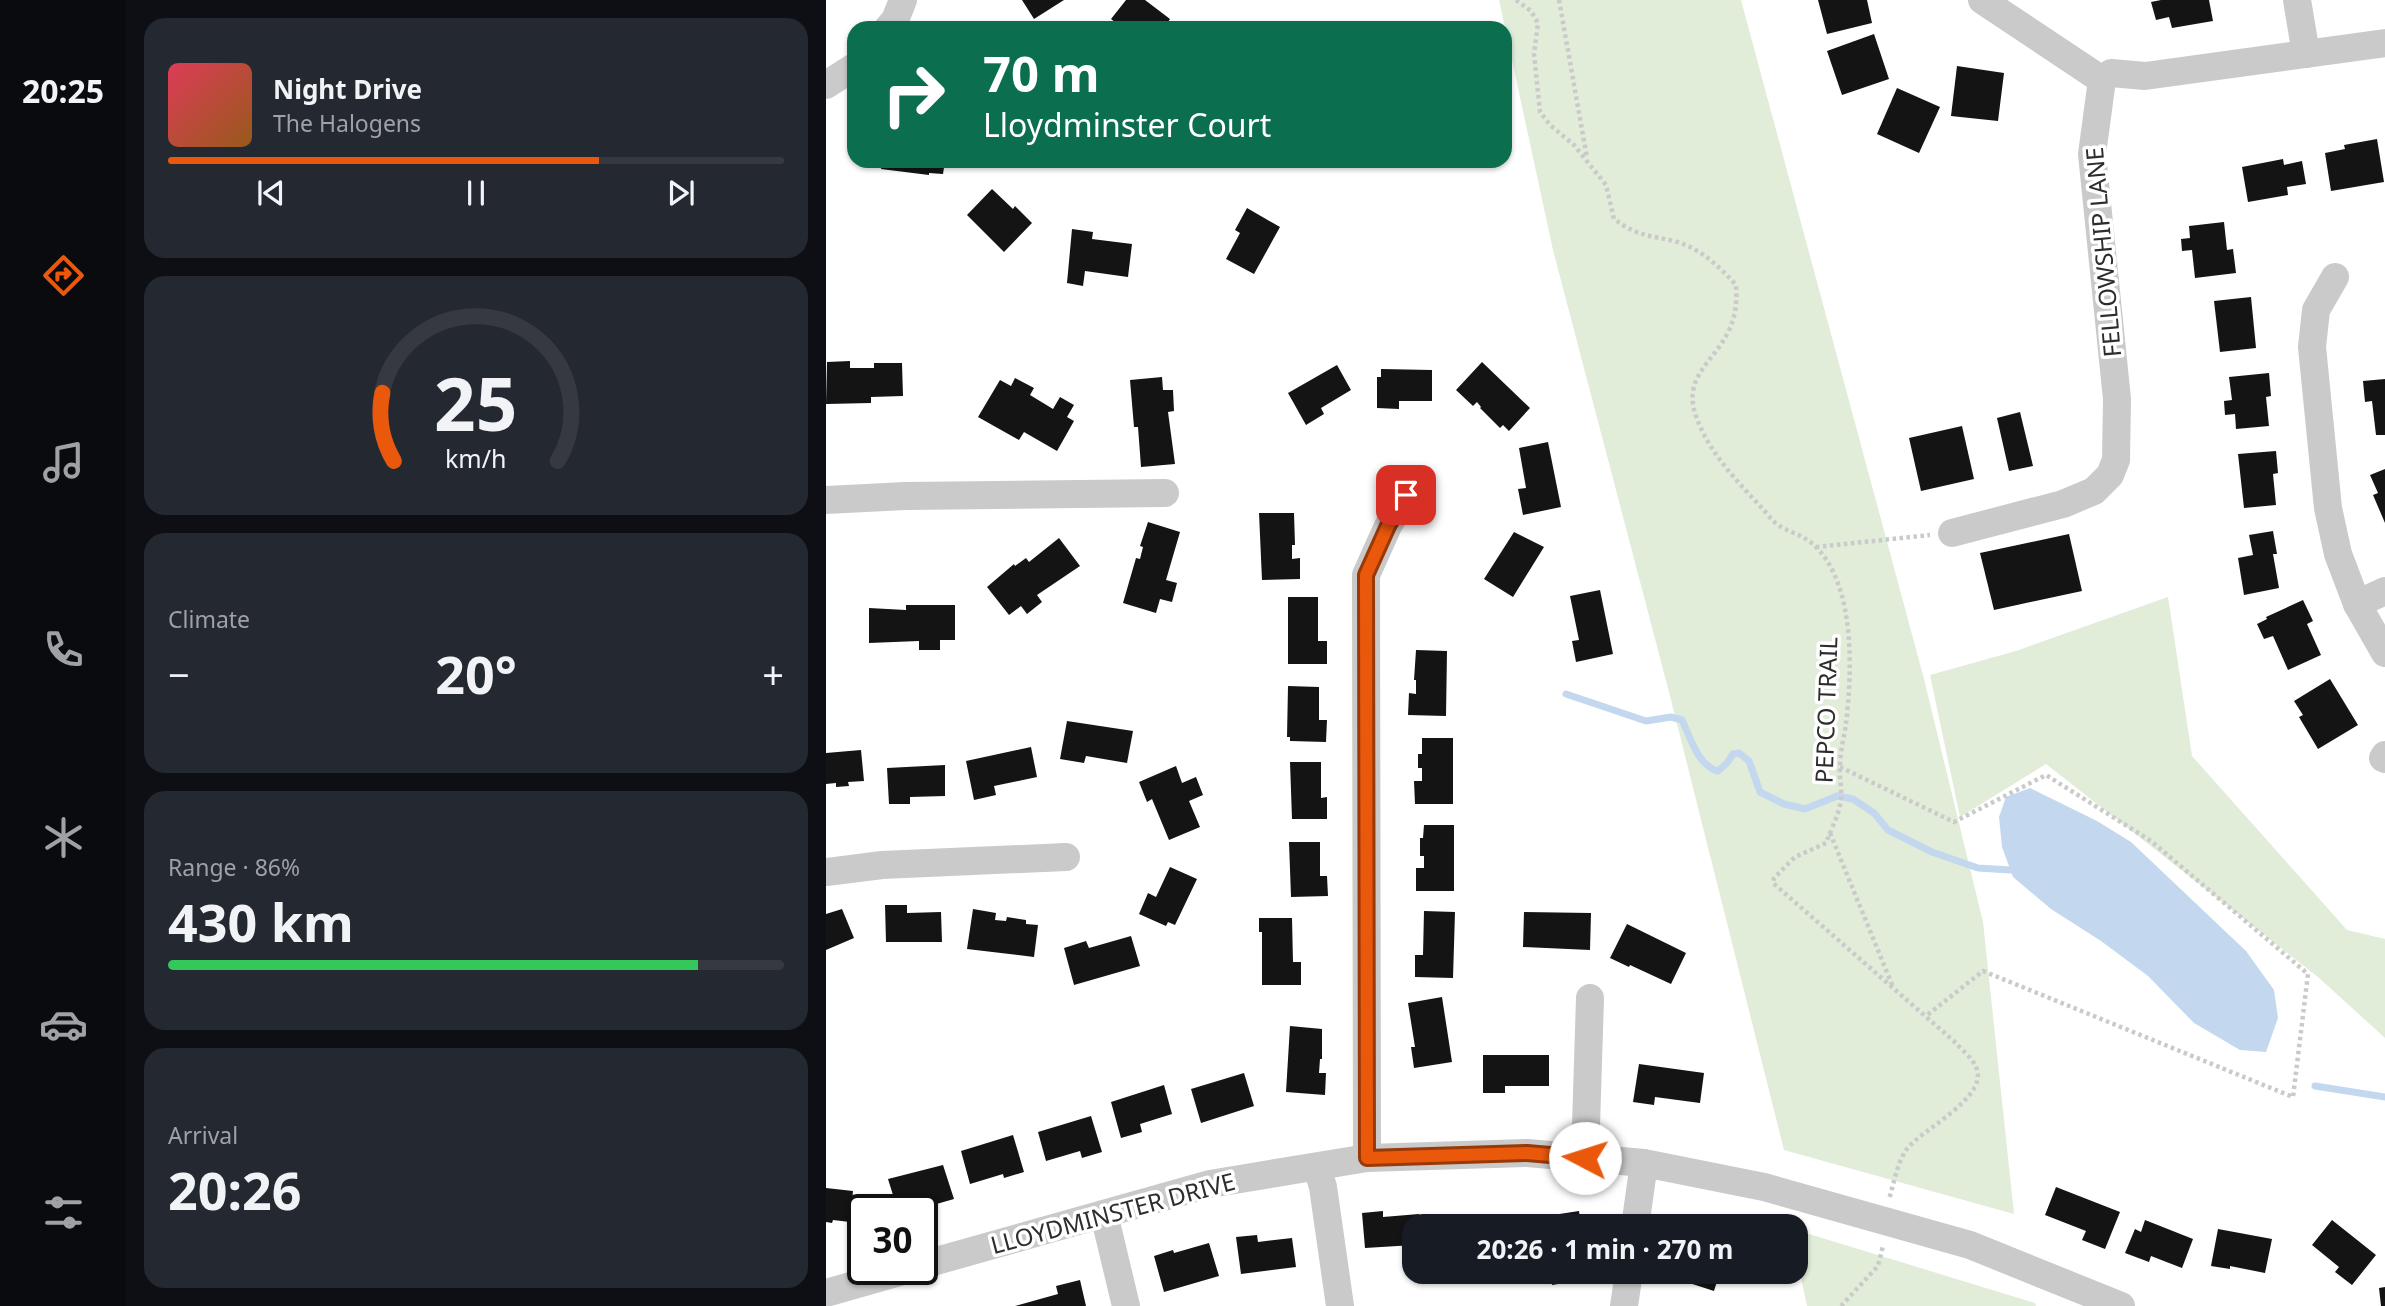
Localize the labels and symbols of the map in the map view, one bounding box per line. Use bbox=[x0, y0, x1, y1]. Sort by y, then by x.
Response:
street label: FELLOWSHIP LANE bbox=[2077, 146, 2128, 358]
pin bbox=[1376, 465, 1436, 525]
street label: PEPCO TRAIL bbox=[1806, 636, 1845, 784]
position arrow bbox=[1548, 1121, 1622, 1195]
street label: LLOYDMINSTER DRIVE bbox=[987, 1164, 1238, 1261]
speed limit sign: 30 bbox=[847, 1194, 938, 1285]

